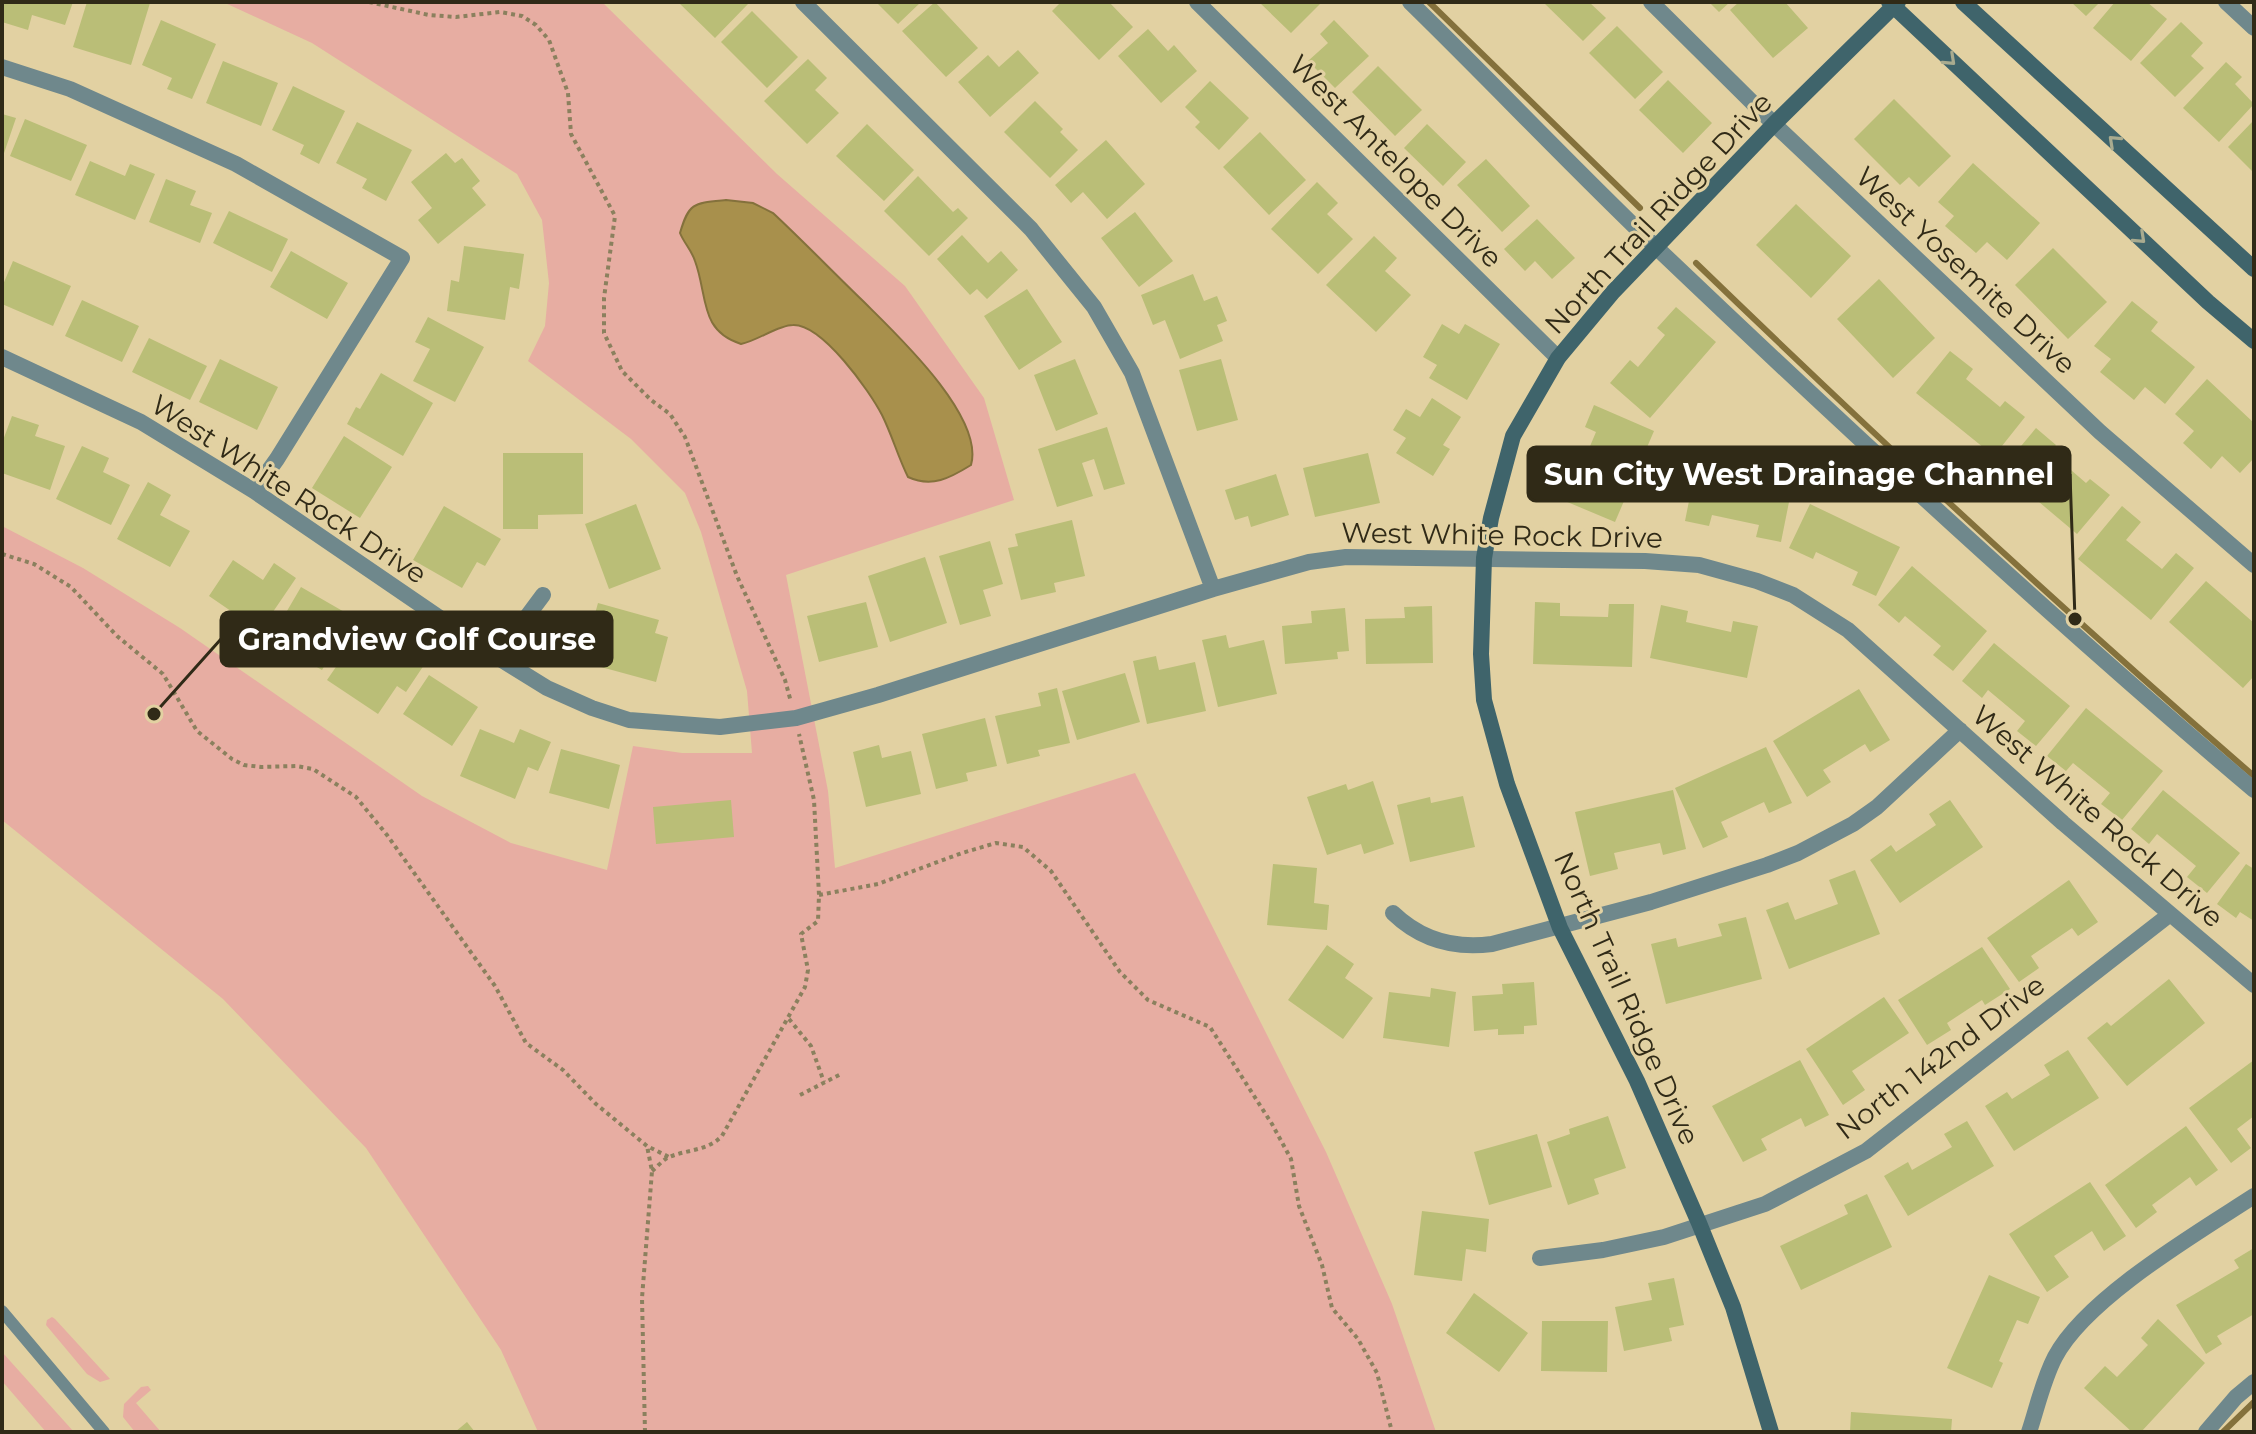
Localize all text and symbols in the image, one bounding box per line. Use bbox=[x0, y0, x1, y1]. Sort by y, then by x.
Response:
street label: West Antelope Drive bbox=[1282, 47, 1510, 275]
one-way arrow bbox=[1941, 51, 1956, 65]
street label: North Trail Ridge Drive bbox=[1537, 85, 1779, 341]
one-way arrow bbox=[2108, 136, 2123, 150]
street label: West Yosemite Drive bbox=[1849, 159, 2083, 381]
one-way arrow bbox=[2131, 229, 2145, 243]
street label: West White Rock Drive bbox=[145, 387, 433, 591]
callout: Sun City West Drainage Channel bbox=[1528, 447, 2070, 501]
text: Sun City West Drainage Channel bbox=[1544, 456, 2054, 493]
street label: West White Rock Drive bbox=[1341, 515, 1663, 555]
callout: Grandview Golf Course bbox=[221, 612, 612, 666]
text: Grandview Golf Course bbox=[238, 621, 596, 658]
street label: West White Rock Drive bbox=[1966, 698, 2230, 934]
street label: North Trail Ridge Drive bbox=[1547, 846, 1707, 1150]
street label: North 142nd Drive bbox=[1829, 967, 2051, 1147]

